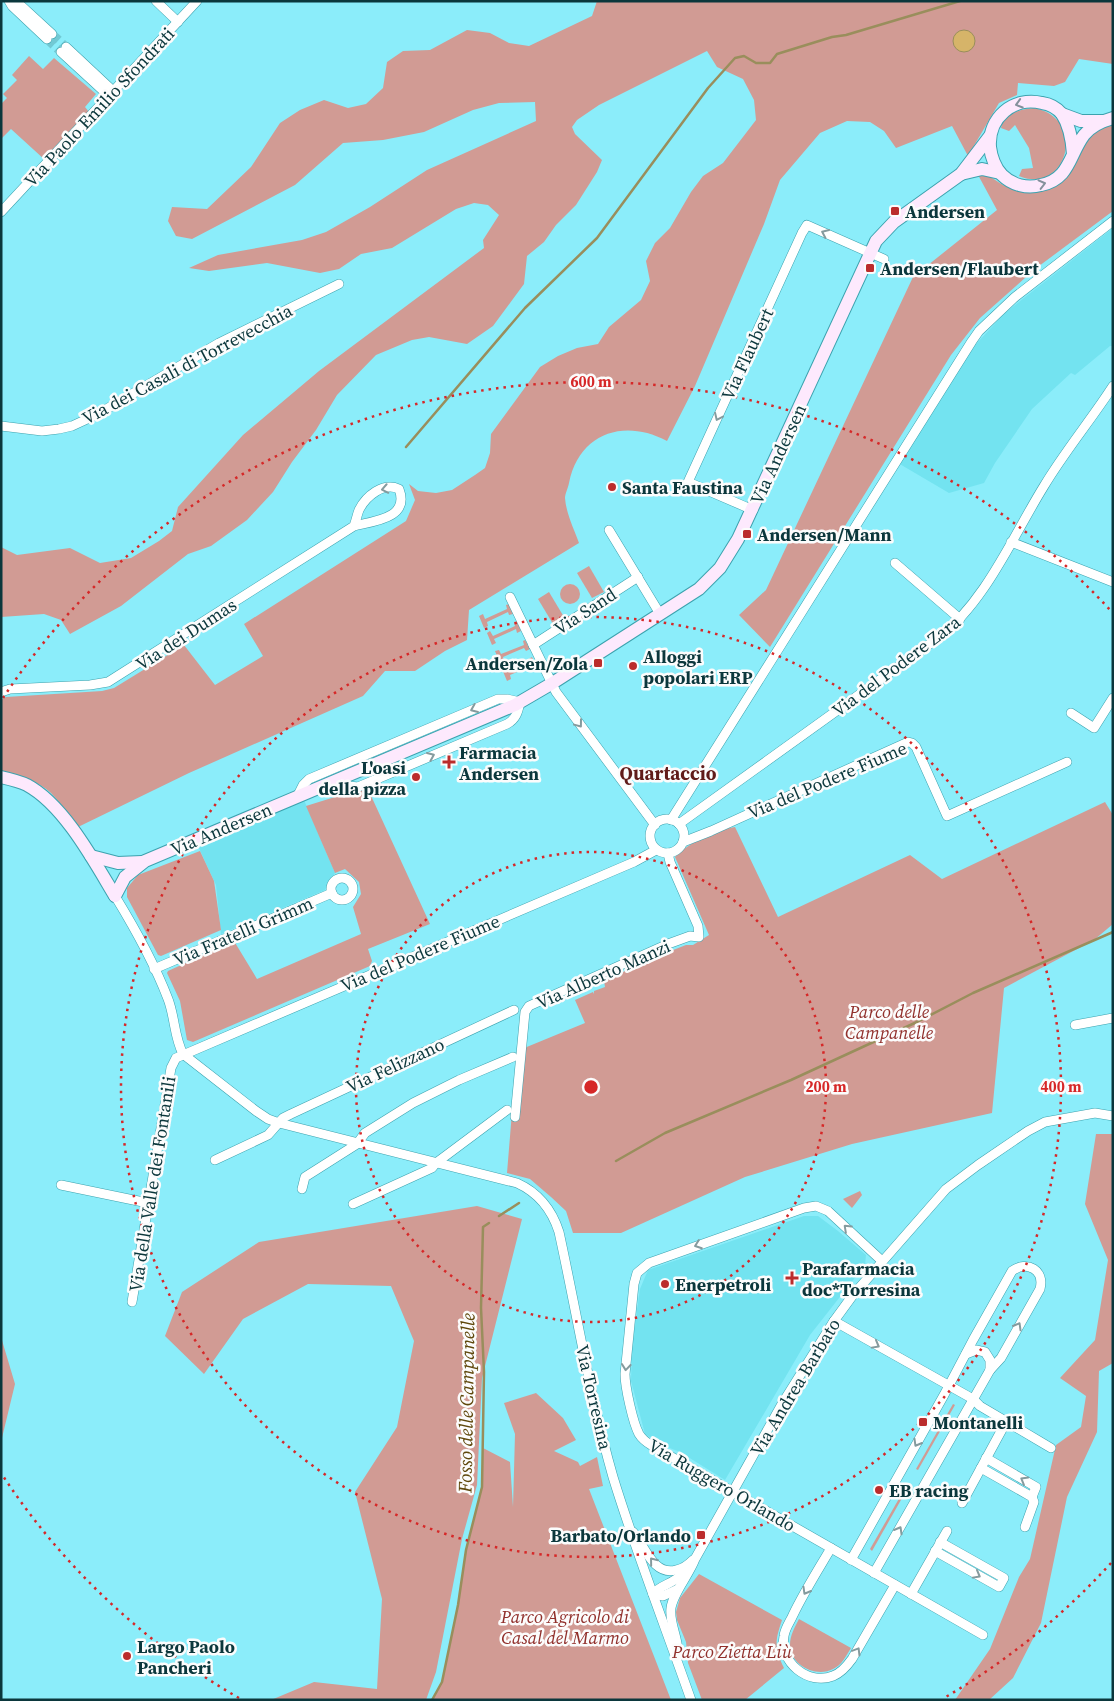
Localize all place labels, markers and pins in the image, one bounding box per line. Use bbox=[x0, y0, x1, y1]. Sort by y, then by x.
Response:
place label: Andersen bbox=[905, 199, 985, 224]
marker: Andersen bbox=[889, 205, 901, 217]
place label: Andersen/Flaubert bbox=[880, 256, 1039, 281]
marker: Andersen/Flaubert bbox=[864, 262, 876, 274]
place label: Santa Faustina bbox=[622, 475, 743, 500]
marker: Santa Faustina bbox=[606, 481, 618, 493]
place label: Andersen/Mann bbox=[757, 522, 892, 547]
marker: Andersen/Mann bbox=[741, 528, 753, 540]
place label: Alloggi popolari ERP bbox=[643, 644, 752, 690]
place label: Andersen/Zola bbox=[466, 651, 588, 676]
marker: Andersen/Zola bbox=[592, 657, 604, 669]
marker: Alloggi popolari ERP bbox=[627, 660, 639, 672]
place label: Farmacia Andersen bbox=[459, 740, 539, 786]
place label: L'oasi della pizza bbox=[318, 755, 406, 801]
marker: Farmacia Andersen bbox=[443, 756, 455, 768]
marker: L'oasi della pizza bbox=[410, 771, 422, 783]
centre of rings bbox=[582, 1078, 600, 1096]
place label: Parafarmacia doc*Torresina bbox=[802, 1256, 921, 1302]
place label: Enerpetroli bbox=[675, 1272, 771, 1297]
marker: Parafarmacia doc*Torresina bbox=[786, 1272, 798, 1284]
marker: Enerpetroli bbox=[659, 1278, 671, 1290]
place label: Montanelli bbox=[933, 1410, 1024, 1435]
marker: Montanelli bbox=[917, 1416, 929, 1428]
place label: EB racing bbox=[889, 1478, 969, 1503]
marker: EB racing bbox=[873, 1484, 885, 1496]
place label: Barbato/Orlando bbox=[551, 1523, 691, 1548]
marker: Barbato/Orlando bbox=[695, 1529, 707, 1541]
place label: Largo Paolo Pancheri bbox=[137, 1634, 235, 1680]
marker: Largo Paolo Pancheri bbox=[121, 1650, 133, 1662]

